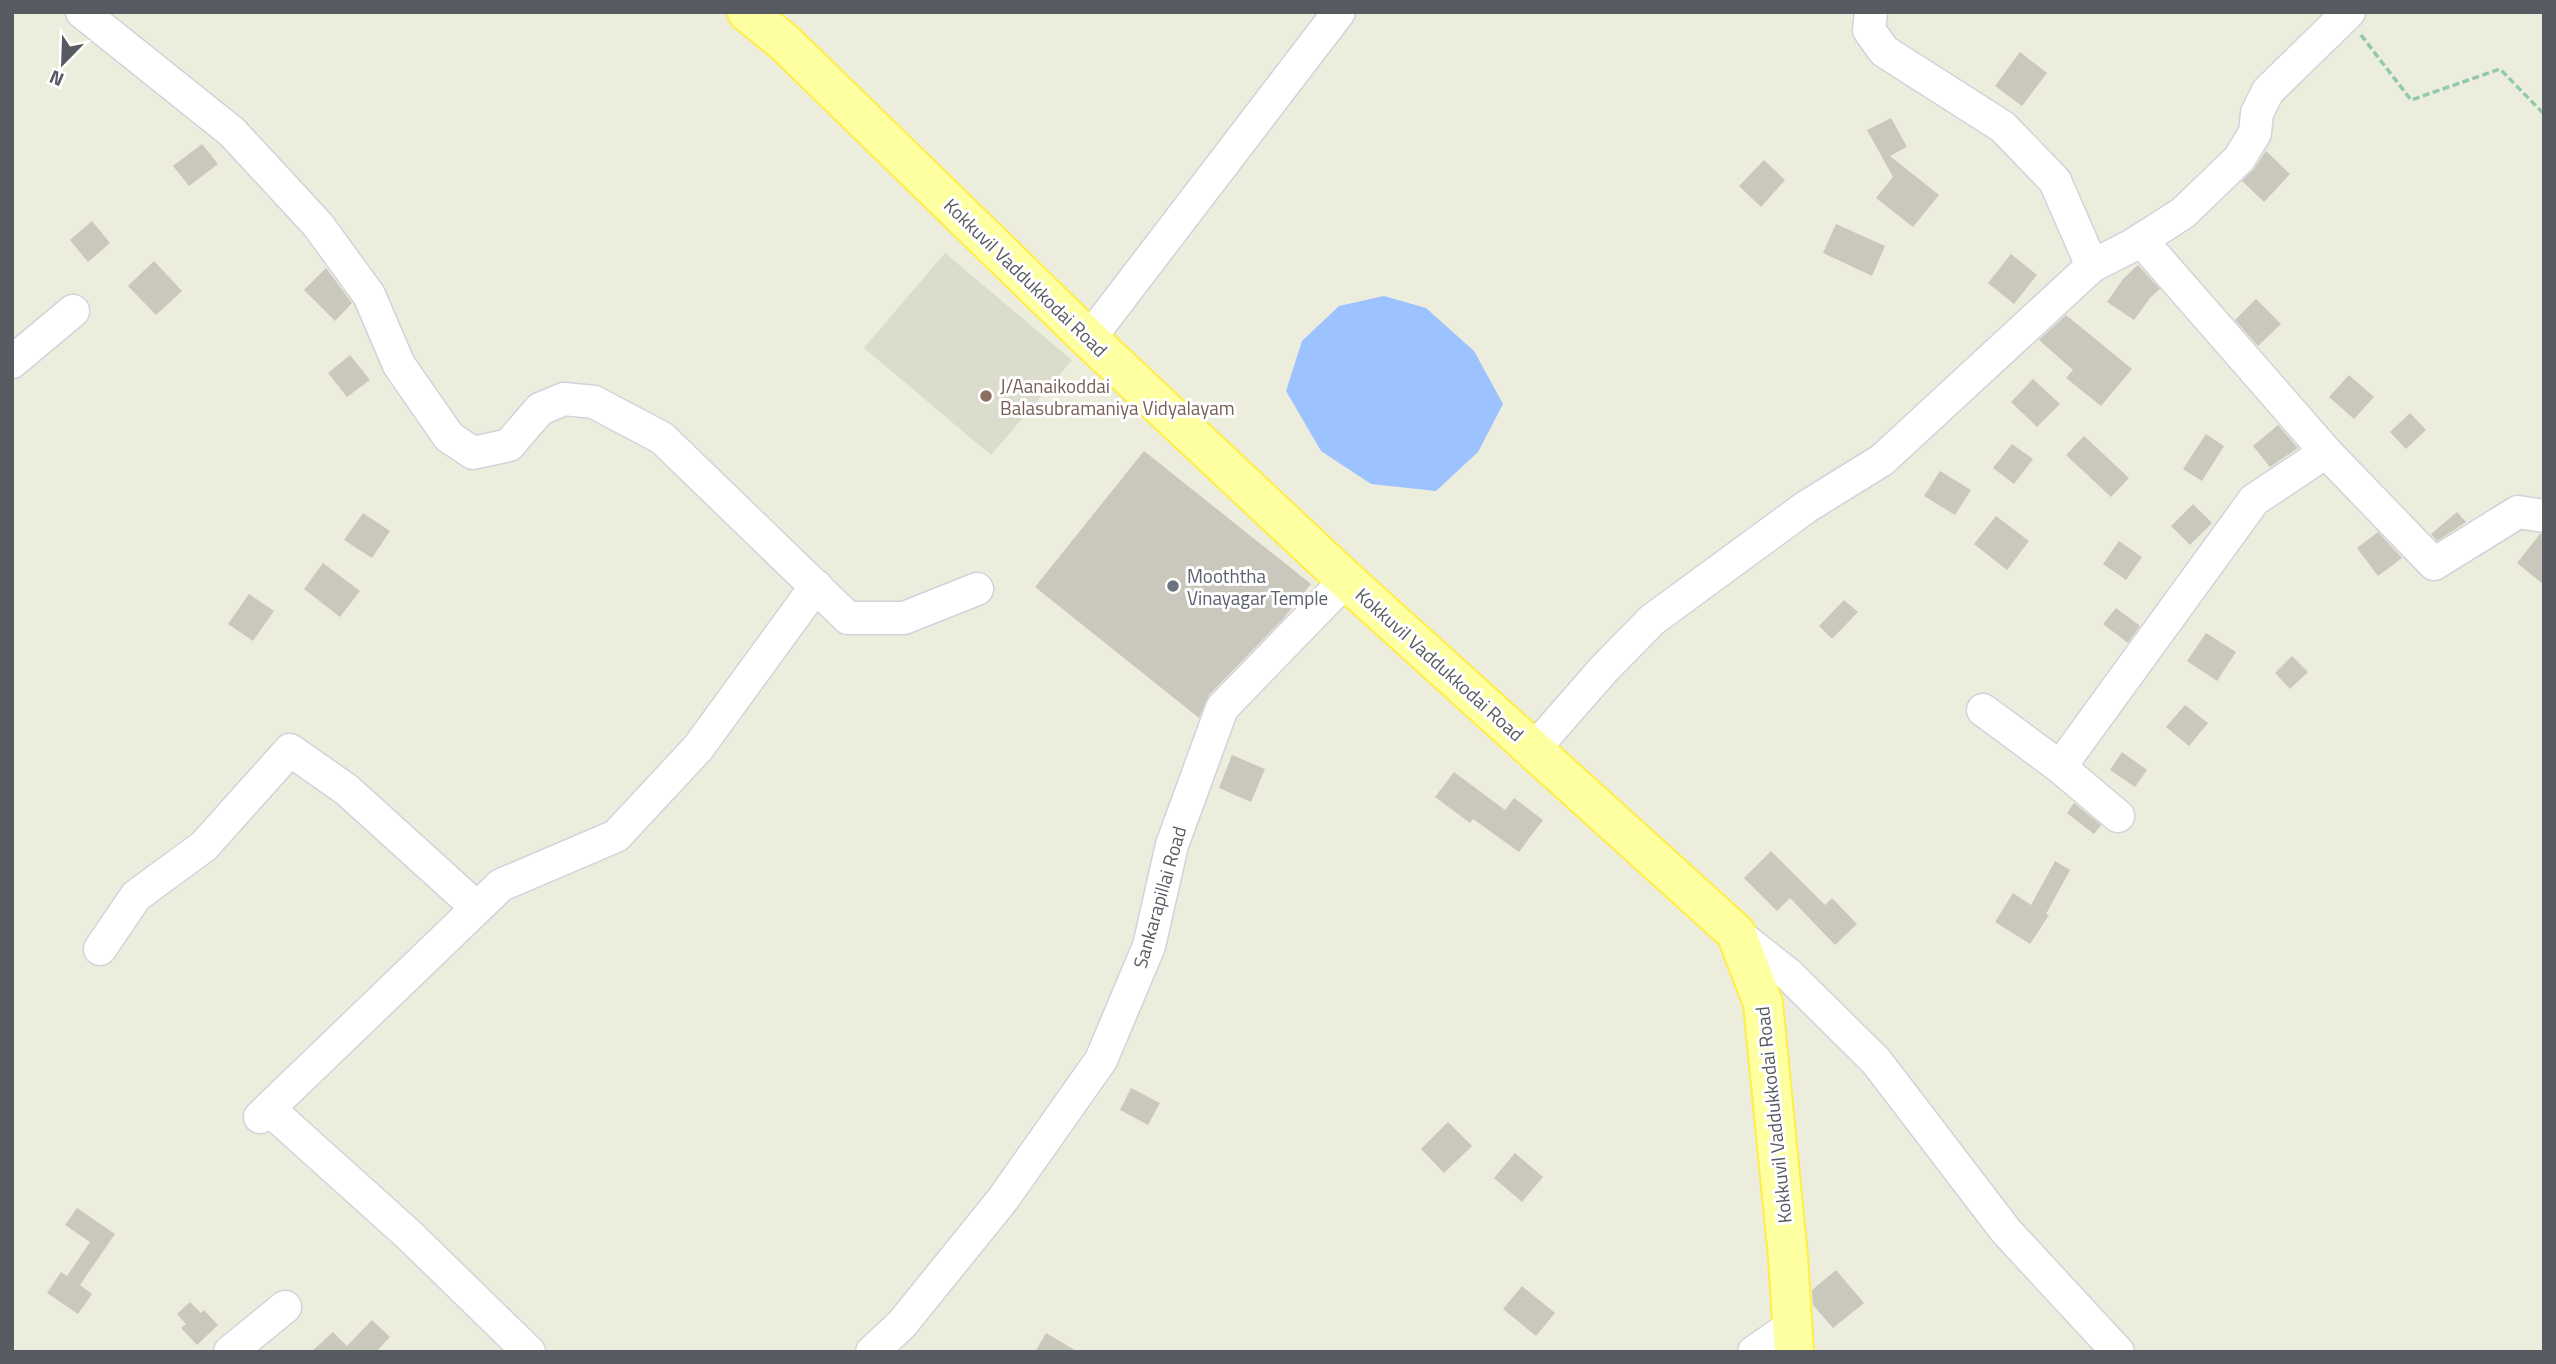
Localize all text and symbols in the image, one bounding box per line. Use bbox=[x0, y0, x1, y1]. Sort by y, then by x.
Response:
north arrow bbox=[28, 28, 98, 98]
text: N bbox=[44, 63, 68, 95]
street label: Kokkuvil Vaddukkodai Road bbox=[938, 191, 1114, 363]
place label: J/Aanaikoddai Balasubramaniya Vidyalayam bbox=[1000, 371, 1235, 422]
marker: J/Aanaikoddai Balasubramaniya Vidyalayam bbox=[978, 388, 994, 404]
place label: Mooththa Vinayagar Temple bbox=[1187, 561, 1328, 612]
marker: Mooththa Vinayagar Temple bbox=[1165, 578, 1181, 594]
street label: Kokkuvil Vaddukkodai Road bbox=[1349, 580, 1531, 748]
street label: Sankarapillai Road bbox=[1125, 823, 1193, 971]
street label: Kokkuvil Vaddukkodai Road bbox=[1747, 1005, 1799, 1225]

